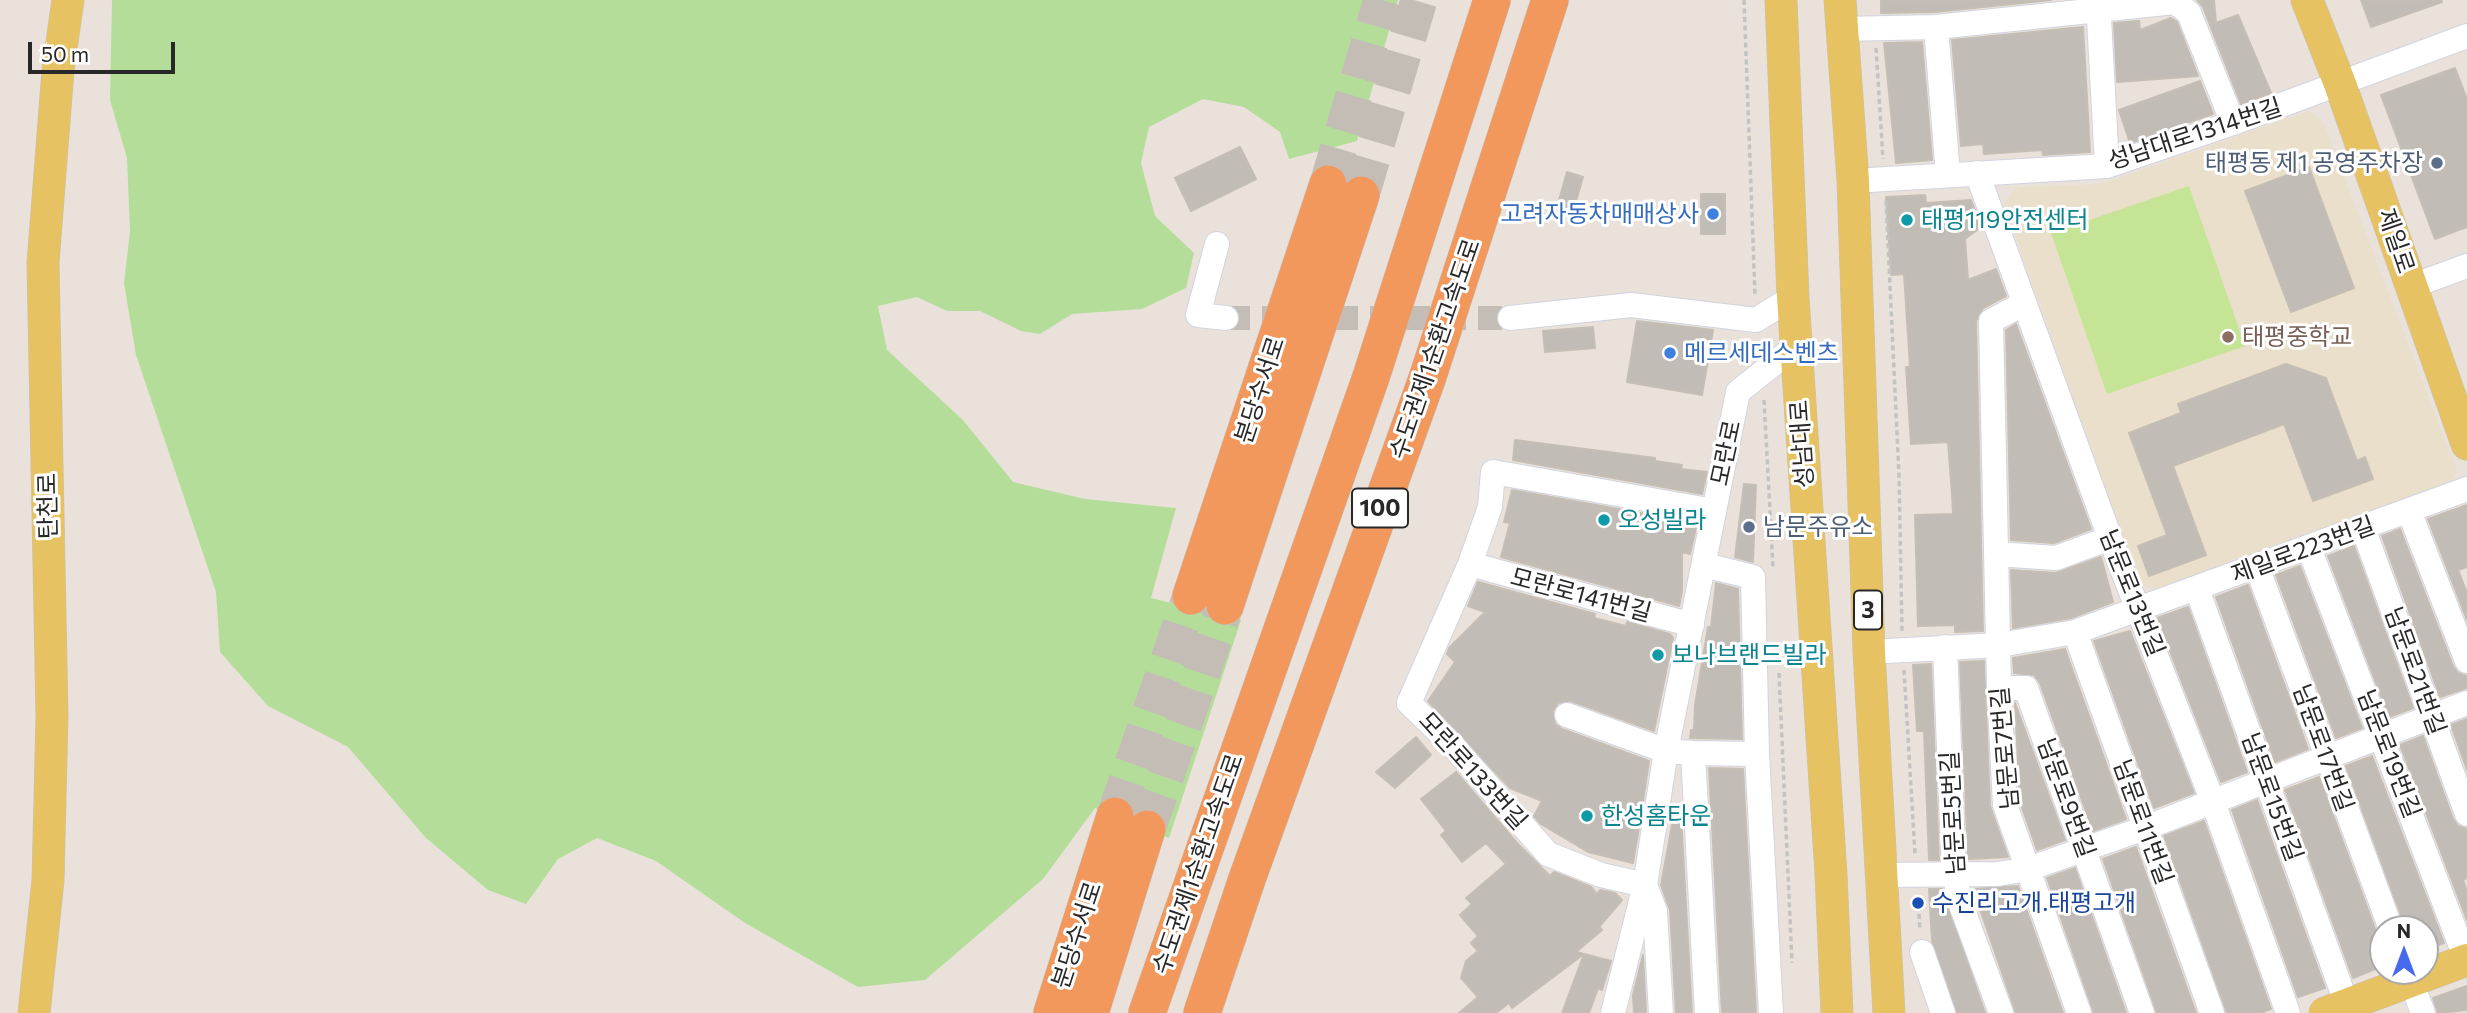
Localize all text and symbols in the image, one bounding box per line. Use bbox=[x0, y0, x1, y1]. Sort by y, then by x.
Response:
scale bar bbox=[32, 28, 178, 72]
text: 50 m bbox=[41, 41, 89, 66]
street label: 성남대로1314번길 bbox=[2104, 92, 2286, 176]
place label: 태평동 제1 공영주차장 bbox=[2205, 149, 2423, 177]
marker: 태평동 제1 공영주차장 bbox=[2429, 155, 2445, 171]
place label: 고려자동차매매상사 bbox=[1500, 200, 1699, 228]
street label: 제일로 bbox=[2372, 205, 2420, 277]
marker: 고려자동차매매상사 bbox=[1705, 206, 1721, 222]
place label: 태평119안전센터 bbox=[1921, 206, 2089, 234]
marker: 태평119안전센터 bbox=[1899, 212, 1915, 228]
street label: 수도권제1순환고속도로 bbox=[1384, 235, 1486, 463]
place label: 태평중학교 bbox=[2242, 323, 2352, 351]
marker: 태평중학교 bbox=[2220, 329, 2236, 345]
street label: 분당수서로 bbox=[1229, 333, 1291, 447]
place label: 메르세데스벤츠 bbox=[1684, 339, 1839, 367]
marker: 메르세데스벤츠 bbox=[1662, 345, 1678, 361]
street label: 성남대로 bbox=[1785, 399, 1819, 489]
street label: 모란로 bbox=[1705, 418, 1747, 488]
street label: 탄천로 bbox=[33, 473, 63, 539]
road number: 100 bbox=[1352, 488, 1408, 528]
place label: 오성빌라 bbox=[1618, 506, 1706, 534]
street label: 제일로223번길 bbox=[2227, 511, 2379, 589]
marker: 오성빌라 bbox=[1596, 512, 1612, 528]
place label: 남문주유소 bbox=[1763, 513, 1873, 541]
marker: 남문주유소 bbox=[1741, 519, 1757, 535]
street label: 남문로13번길 bbox=[2093, 525, 2171, 661]
street label: 모란로141번길 bbox=[1507, 562, 1655, 628]
road number: 3 bbox=[1854, 590, 1882, 630]
street label: 남문로21번길 bbox=[2379, 603, 2451, 739]
place label: 보나브랜드빌라 bbox=[1672, 641, 1827, 669]
marker: 보나브랜드빌라 bbox=[1650, 647, 1666, 663]
street label: 남문로17번길 bbox=[2287, 680, 2359, 816]
street label: 남문로7번길 bbox=[1985, 685, 2025, 811]
street label: 남문로19번길 bbox=[2351, 686, 2427, 822]
street label: 모란로133번길 bbox=[1413, 706, 1533, 836]
street label: 남문로15번길 bbox=[2235, 729, 2309, 865]
street label: 남문로9번길 bbox=[2031, 734, 2101, 862]
street label: 수도권제1순환고속도로 bbox=[1147, 750, 1249, 978]
street label: 남문로5번길 bbox=[1935, 750, 1971, 876]
street label: 남문로11번길 bbox=[2107, 756, 2179, 888]
place label: 한성홈타운 bbox=[1601, 802, 1711, 830]
marker: 한성홈타운 bbox=[1579, 808, 1595, 824]
street label: 분당수서로 bbox=[1046, 878, 1108, 992]
place label: 수진리고개.태평고개 bbox=[1932, 889, 2136, 917]
marker: 수진리고개.태평고개 bbox=[1910, 895, 1926, 911]
north arrow bbox=[2369, 915, 2439, 985]
text: N bbox=[2397, 919, 2411, 942]

